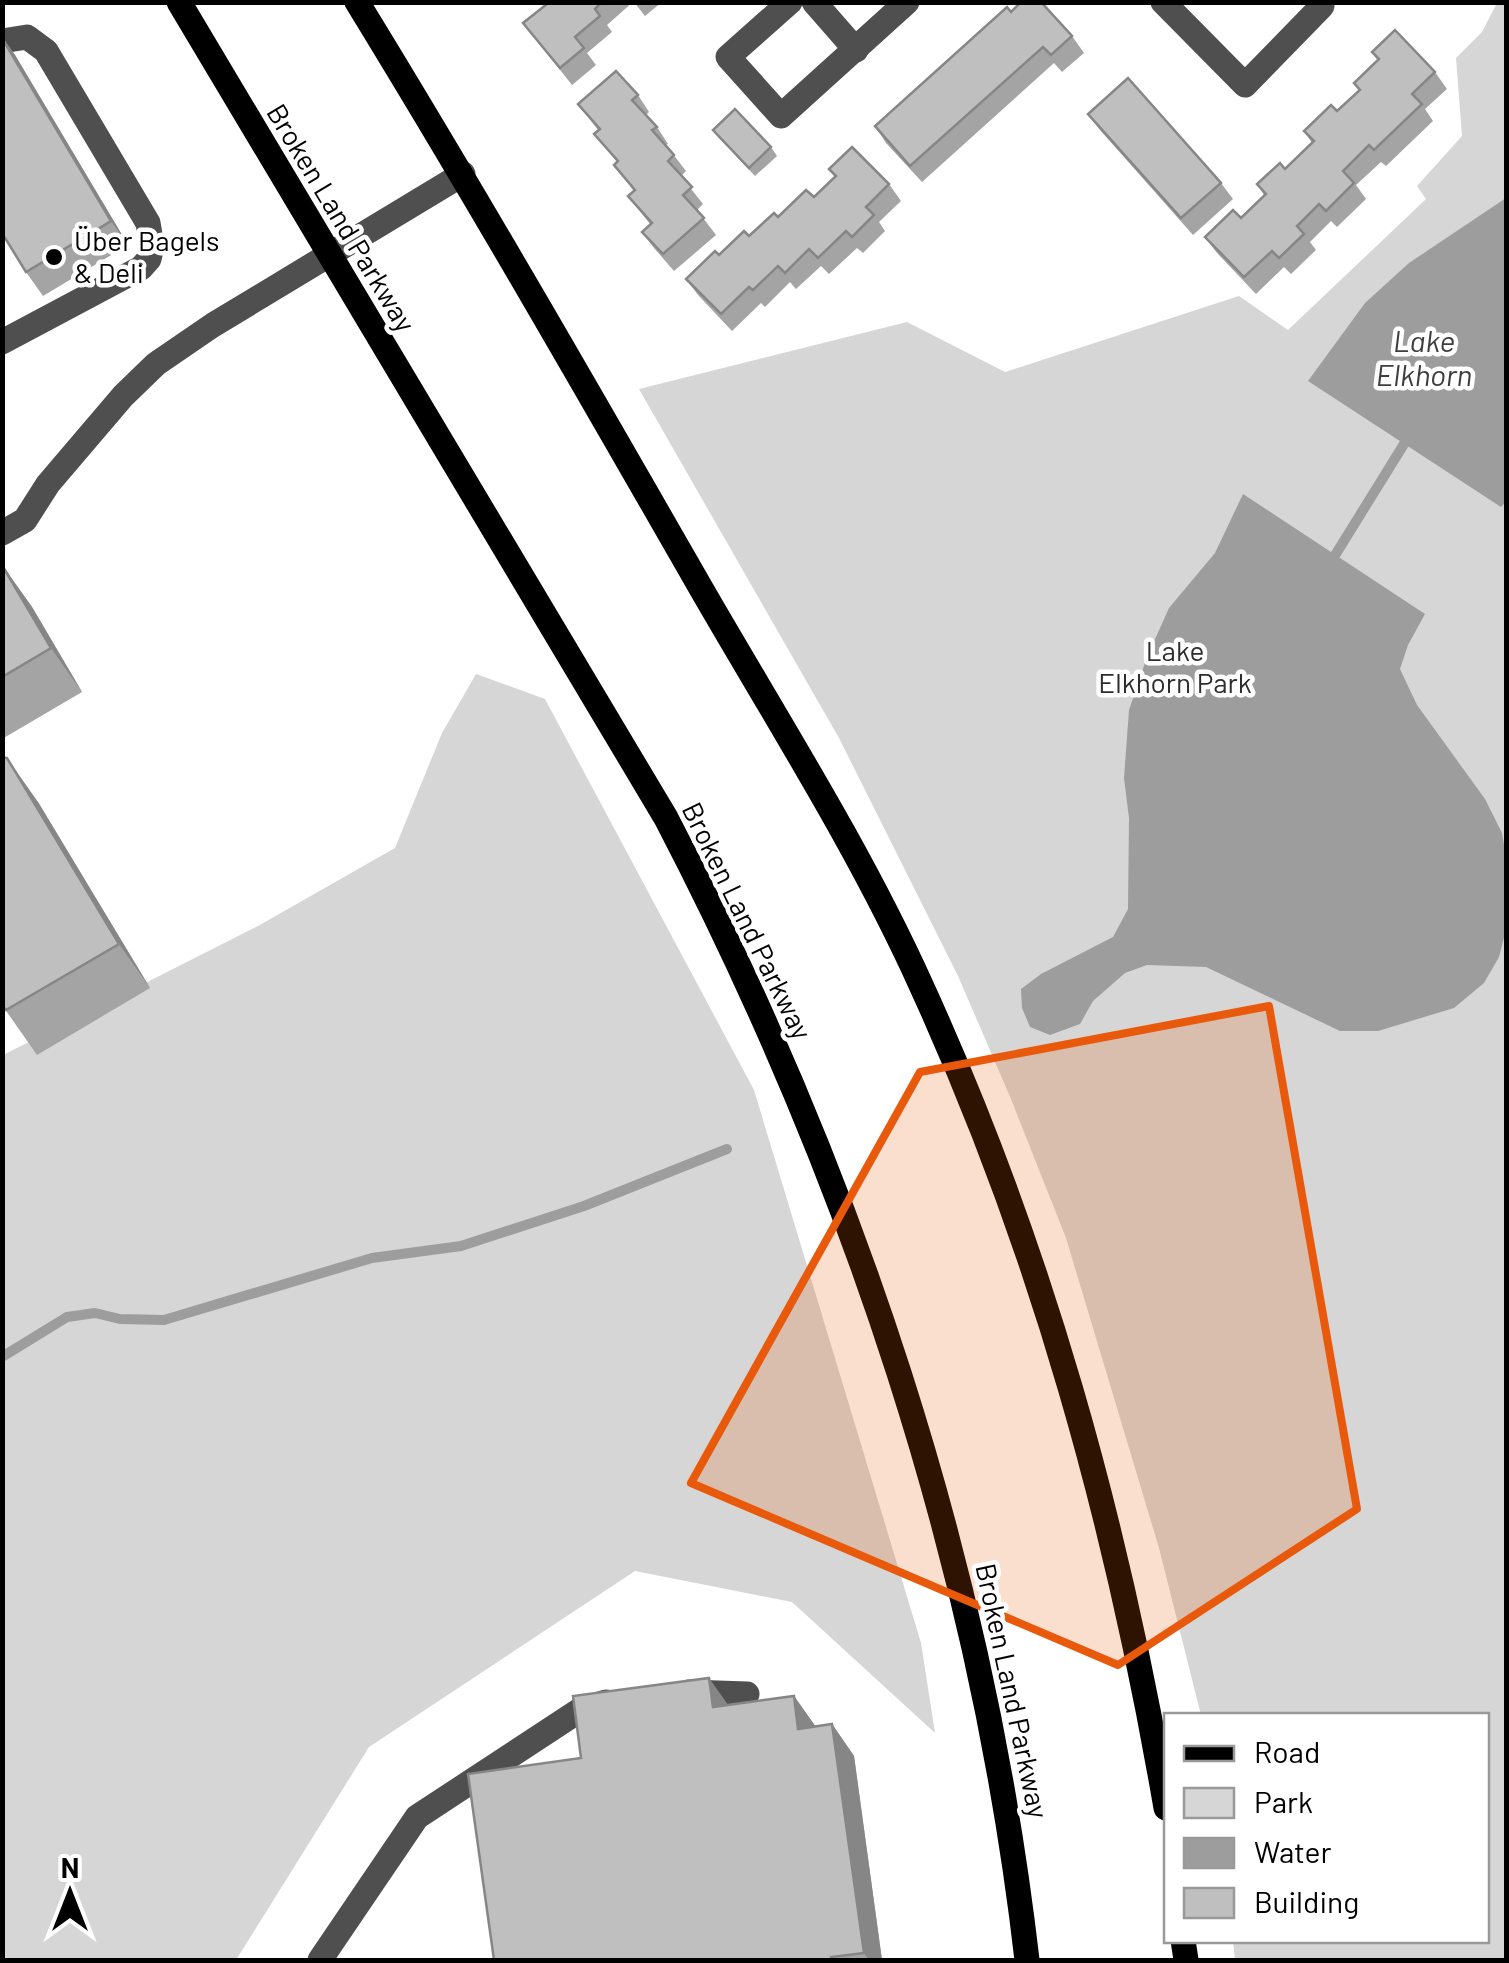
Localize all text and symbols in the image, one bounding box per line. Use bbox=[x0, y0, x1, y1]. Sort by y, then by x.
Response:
street label: Broken Land Parkway bbox=[260, 97, 423, 338]
place label: Über Bagels & Deli bbox=[74, 223, 219, 289]
marker: Über Bagels & Deli bbox=[43, 246, 65, 268]
water label: Lake Elkhorn bbox=[1376, 322, 1472, 392]
park label: Lake Elkhorn Park bbox=[1098, 633, 1252, 699]
street label: Broken Land Parkway bbox=[676, 796, 820, 1045]
street label: Broken Land Parkway bbox=[969, 1560, 1057, 1822]
legend bbox=[1164, 1713, 1489, 1943]
text: Road bbox=[1254, 1733, 1320, 1769]
text: Park bbox=[1254, 1783, 1313, 1819]
text: Water bbox=[1254, 1833, 1332, 1869]
north arrow bbox=[20, 1843, 120, 1943]
text: N bbox=[61, 1850, 79, 1884]
text: Building bbox=[1254, 1883, 1359, 1919]

